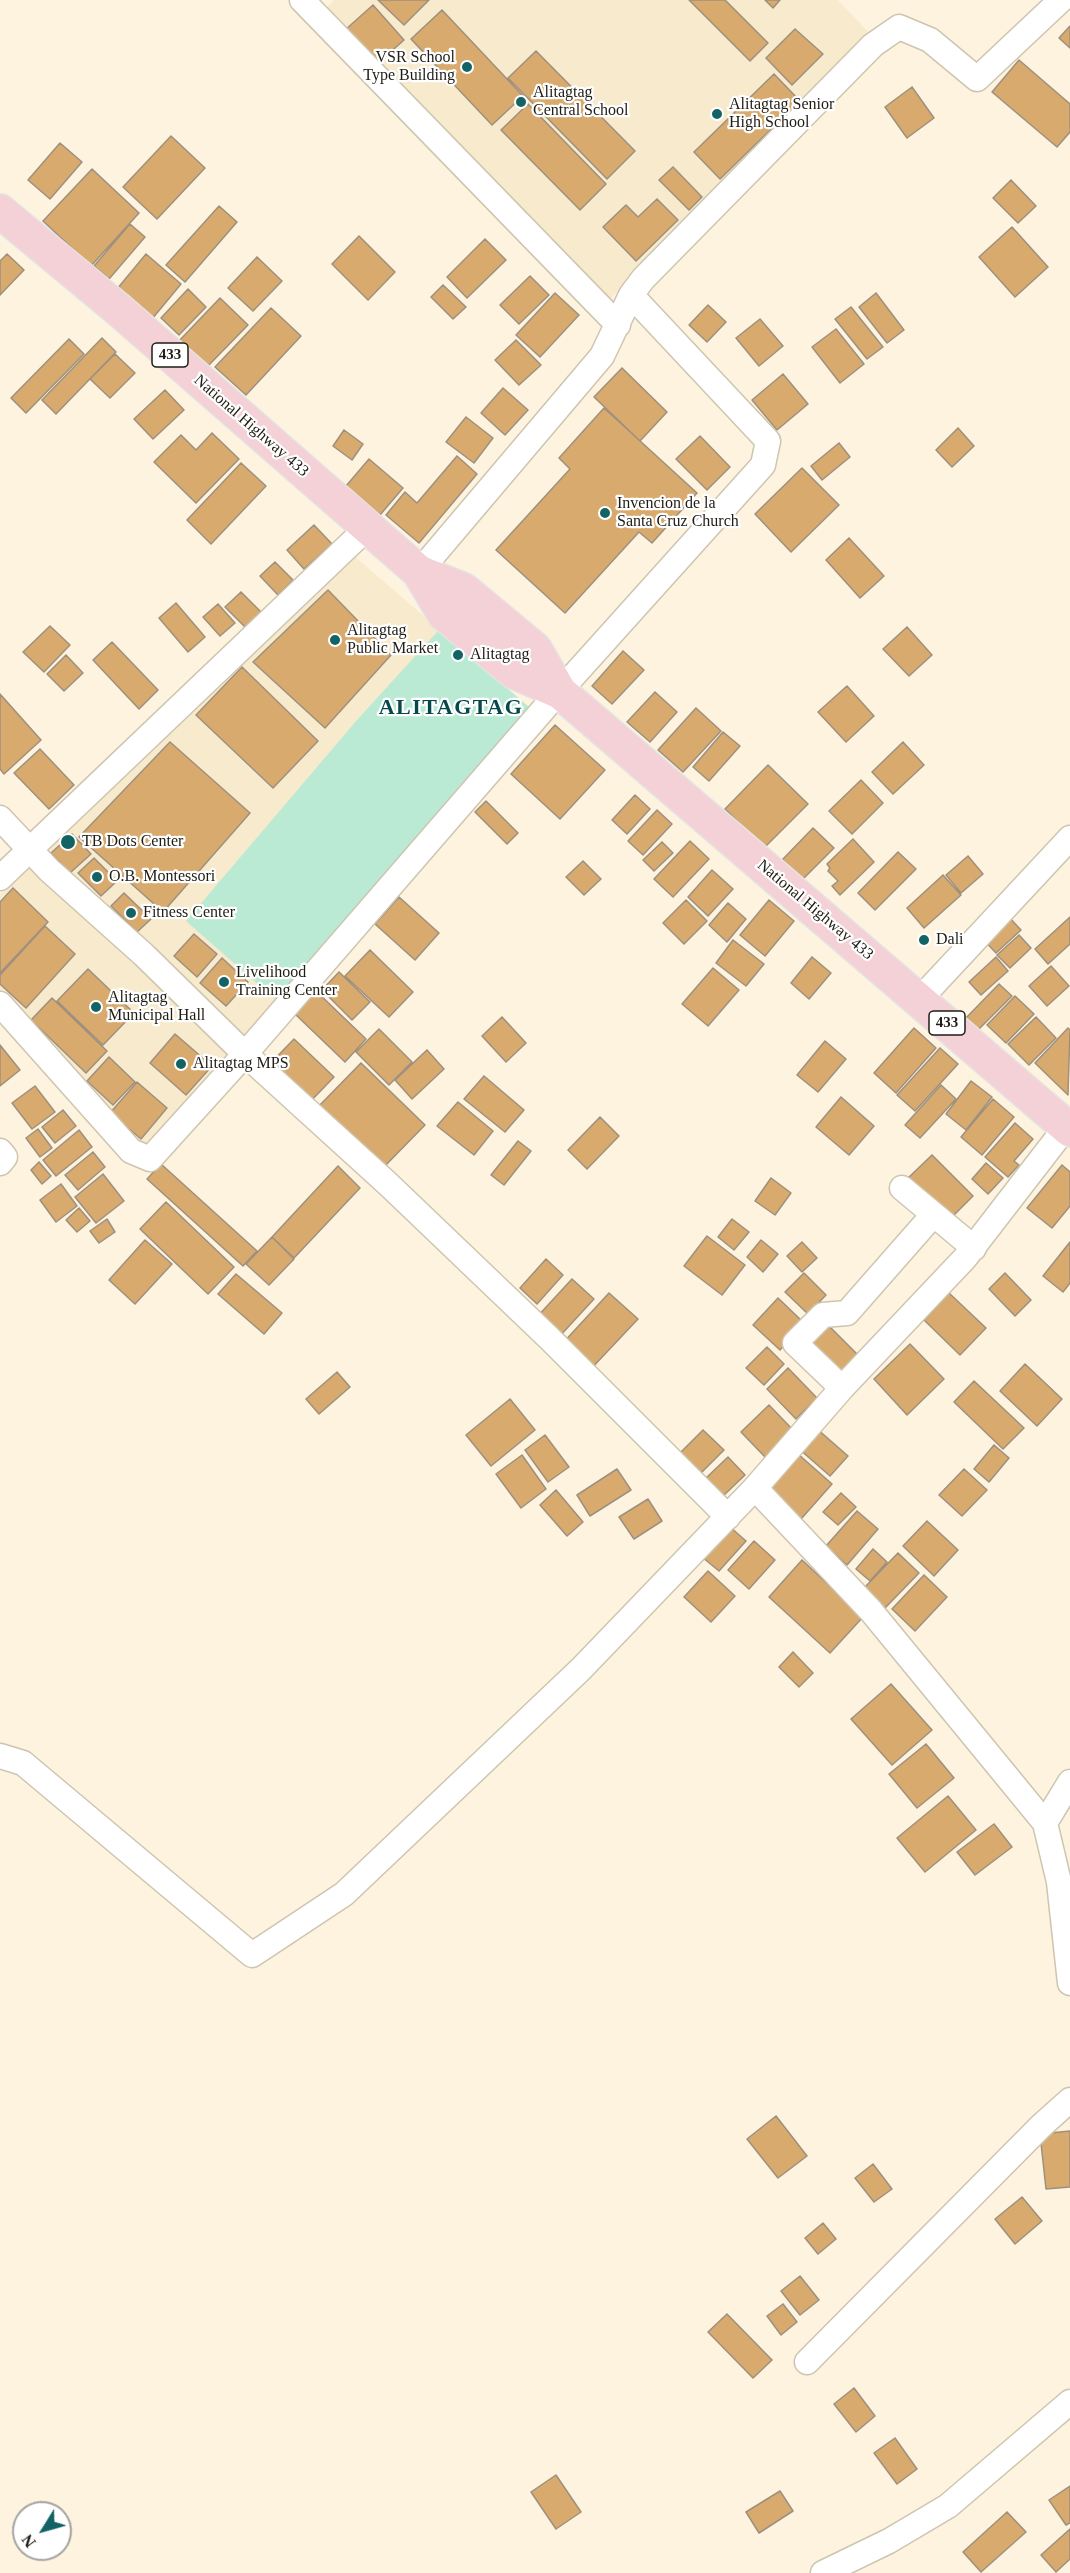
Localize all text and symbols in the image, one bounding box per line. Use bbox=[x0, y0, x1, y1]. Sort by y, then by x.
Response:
place label: VSR School Type Building bbox=[363, 48, 455, 86]
marker: VSR School Type Building bbox=[460, 60, 474, 74]
place label: Alitagtag Central School bbox=[533, 83, 629, 121]
marker: Alitagtag Central School bbox=[514, 95, 528, 109]
place label: Alitagtag Senior High School bbox=[729, 95, 834, 133]
marker: Alitagtag Senior High School bbox=[710, 107, 724, 121]
road number: 433 bbox=[152, 343, 188, 367]
street label: National Highway 433 bbox=[190, 371, 312, 481]
place label: Invencion de la Santa Cruz Church bbox=[617, 494, 739, 532]
marker: Invencion de la Santa Cruz Church bbox=[598, 506, 612, 520]
place label: Alitagtag Public Market bbox=[347, 621, 438, 659]
marker: Alitagtag Public Market bbox=[328, 633, 342, 647]
place label: Alitagtag bbox=[470, 645, 530, 665]
marker: Alitagtag bbox=[451, 648, 465, 662]
district label: ALITAGTAG bbox=[379, 695, 523, 721]
place label: TB Dots Center bbox=[82, 832, 183, 852]
marker: TB Dots Center bbox=[59, 833, 77, 851]
street label: National Highway 433 bbox=[753, 856, 877, 964]
place label: O.B. Montessori bbox=[109, 867, 215, 887]
marker: O.B. Montessori bbox=[90, 870, 104, 884]
place label: Fitness Center bbox=[143, 903, 235, 923]
marker: Fitness Center bbox=[124, 906, 138, 920]
place label: Dali bbox=[936, 930, 964, 950]
marker: Dali bbox=[917, 933, 931, 947]
place label: Livelihood Training Center bbox=[236, 963, 337, 1001]
marker: Livelihood Training Center bbox=[217, 975, 231, 989]
place label: Alitagtag Municipal Hall bbox=[108, 988, 205, 1026]
marker: Alitagtag Municipal Hall bbox=[89, 1000, 103, 1014]
road number: 433 bbox=[929, 1011, 965, 1035]
place label: Alitagtag MPS bbox=[193, 1054, 289, 1074]
marker: Alitagtag MPS bbox=[174, 1057, 188, 1071]
north arrow bbox=[12, 2501, 72, 2561]
text: N bbox=[19, 2531, 39, 2551]

